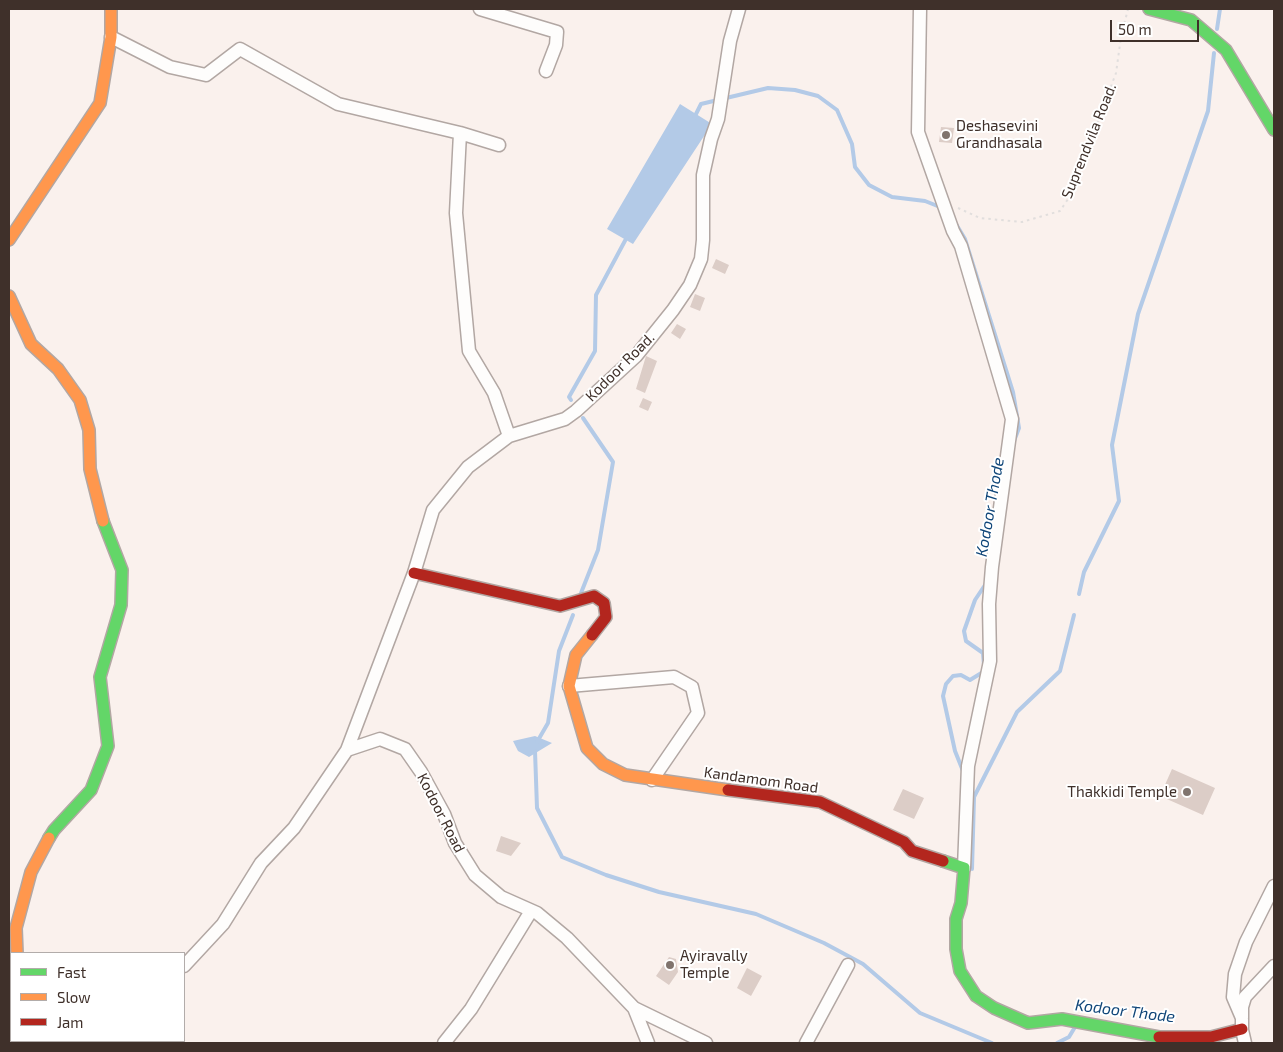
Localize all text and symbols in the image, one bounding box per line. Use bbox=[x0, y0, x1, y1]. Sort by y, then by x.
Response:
scale bar bbox=[1113, 10, 1202, 42]
text: 50 m bbox=[1118, 20, 1152, 38]
street label: Suprendvila Road. bbox=[1058, 81, 1120, 201]
place label: Deshasevini Grandhasala bbox=[956, 117, 1042, 152]
marker: Deshasevini Grandhasala bbox=[940, 129, 952, 141]
street label: Kodoor Road. bbox=[582, 329, 658, 405]
water label: Kodoor Thode bbox=[972, 456, 1008, 558]
street label: Kandamom Road bbox=[703, 763, 819, 797]
street label: Kodoor Road bbox=[413, 770, 469, 856]
place label: Thakkidi Temple bbox=[1067, 783, 1177, 801]
marker: Thakkidi Temple bbox=[1181, 786, 1193, 798]
place label: Ayiravally Temple bbox=[680, 947, 748, 982]
legend bbox=[10, 952, 185, 1042]
marker: Ayiravally Temple bbox=[664, 959, 676, 971]
text: Fast bbox=[57, 963, 86, 981]
text: Slow bbox=[57, 988, 91, 1006]
water label: Kodoor Thode bbox=[1074, 995, 1176, 1027]
text: Jam bbox=[57, 1013, 83, 1031]

